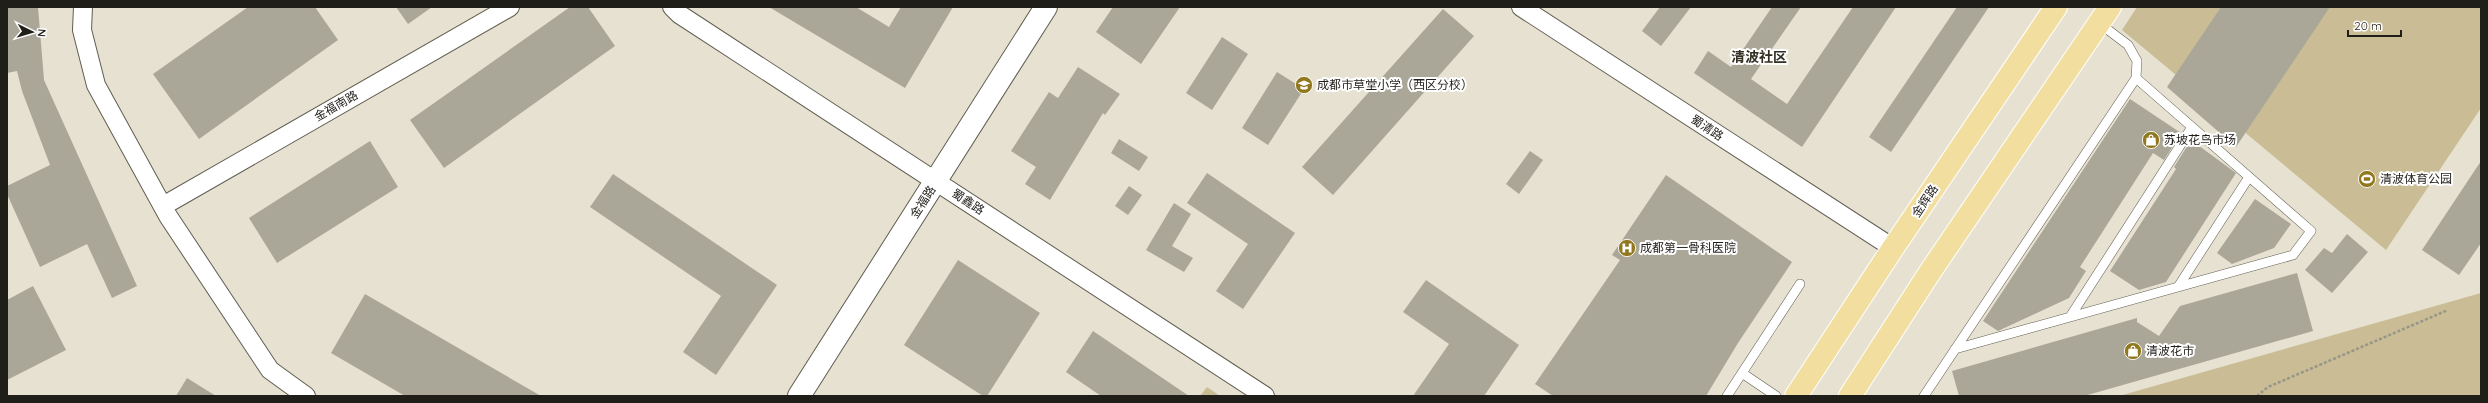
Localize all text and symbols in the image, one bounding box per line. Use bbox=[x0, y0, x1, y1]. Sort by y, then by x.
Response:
north arrow bbox=[12, 12, 52, 52]
scale bar bbox=[2348, 12, 2401, 38]
text: 20 m bbox=[2354, 18, 2382, 33]
text: N bbox=[35, 28, 49, 38]
district label: 清波社区 bbox=[1731, 48, 1787, 66]
school or university icon: 成都市草堂小学（西区分校） bbox=[1294, 75, 1314, 95]
place label: 成都市草堂小学（西区分校） bbox=[1317, 77, 1473, 92]
street label: 金福南路 bbox=[311, 87, 360, 124]
street label: 蜀清路 bbox=[1688, 111, 1726, 144]
shop icon: 苏坡花鸟市场 bbox=[2141, 130, 2161, 150]
place label: 苏坡花鸟市场 bbox=[2164, 132, 2236, 147]
sports icon: 清波体育公园 bbox=[2357, 169, 2377, 189]
place label: 清波体育公园 bbox=[2380, 171, 2452, 186]
street label: 金辉路 bbox=[1908, 182, 1941, 220]
street label: 金福路 bbox=[906, 183, 939, 221]
street label: 蜀鑫路 bbox=[949, 185, 987, 218]
hospital icon: 成都第一骨科医院 bbox=[1617, 238, 1637, 258]
place label: 成都第一骨科医院 bbox=[1640, 240, 1736, 255]
shop icon: 清波花市 bbox=[2123, 341, 2143, 361]
place label: 清波花市 bbox=[2146, 343, 2194, 358]

